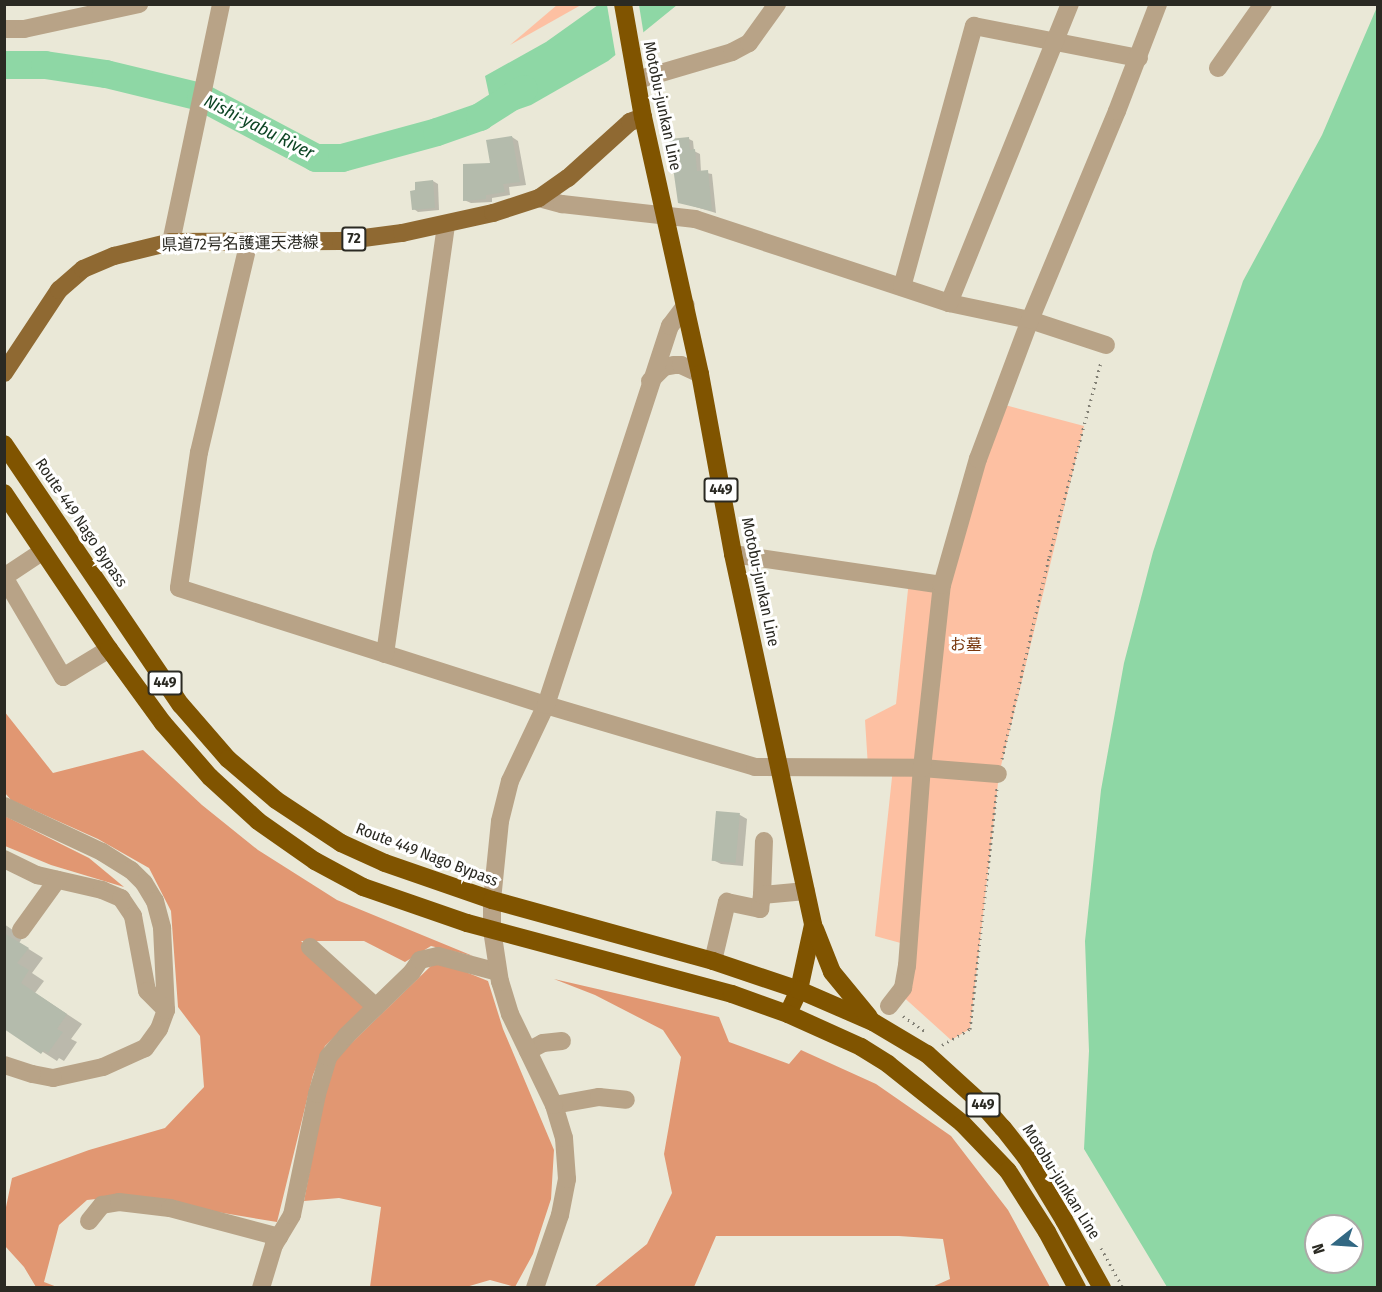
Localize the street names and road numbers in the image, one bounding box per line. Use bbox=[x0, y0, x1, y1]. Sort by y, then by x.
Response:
street label: Motobu-junkan Line bbox=[639, 40, 685, 172]
road number: 72 bbox=[340, 227, 368, 251]
street label: 県道72号名護運天港線 bbox=[161, 233, 319, 255]
street label: Route 449 Nago Bypass bbox=[31, 455, 131, 591]
road number: 449 bbox=[703, 478, 739, 502]
street label: Motobu-junkan Line bbox=[737, 516, 783, 648]
road number: 449 bbox=[147, 671, 183, 695]
street label: Route 449 Nago Bypass bbox=[353, 819, 501, 891]
road number: 449 bbox=[965, 1093, 1001, 1117]
street label: Motobu-junkan Line bbox=[1018, 1121, 1104, 1243]

